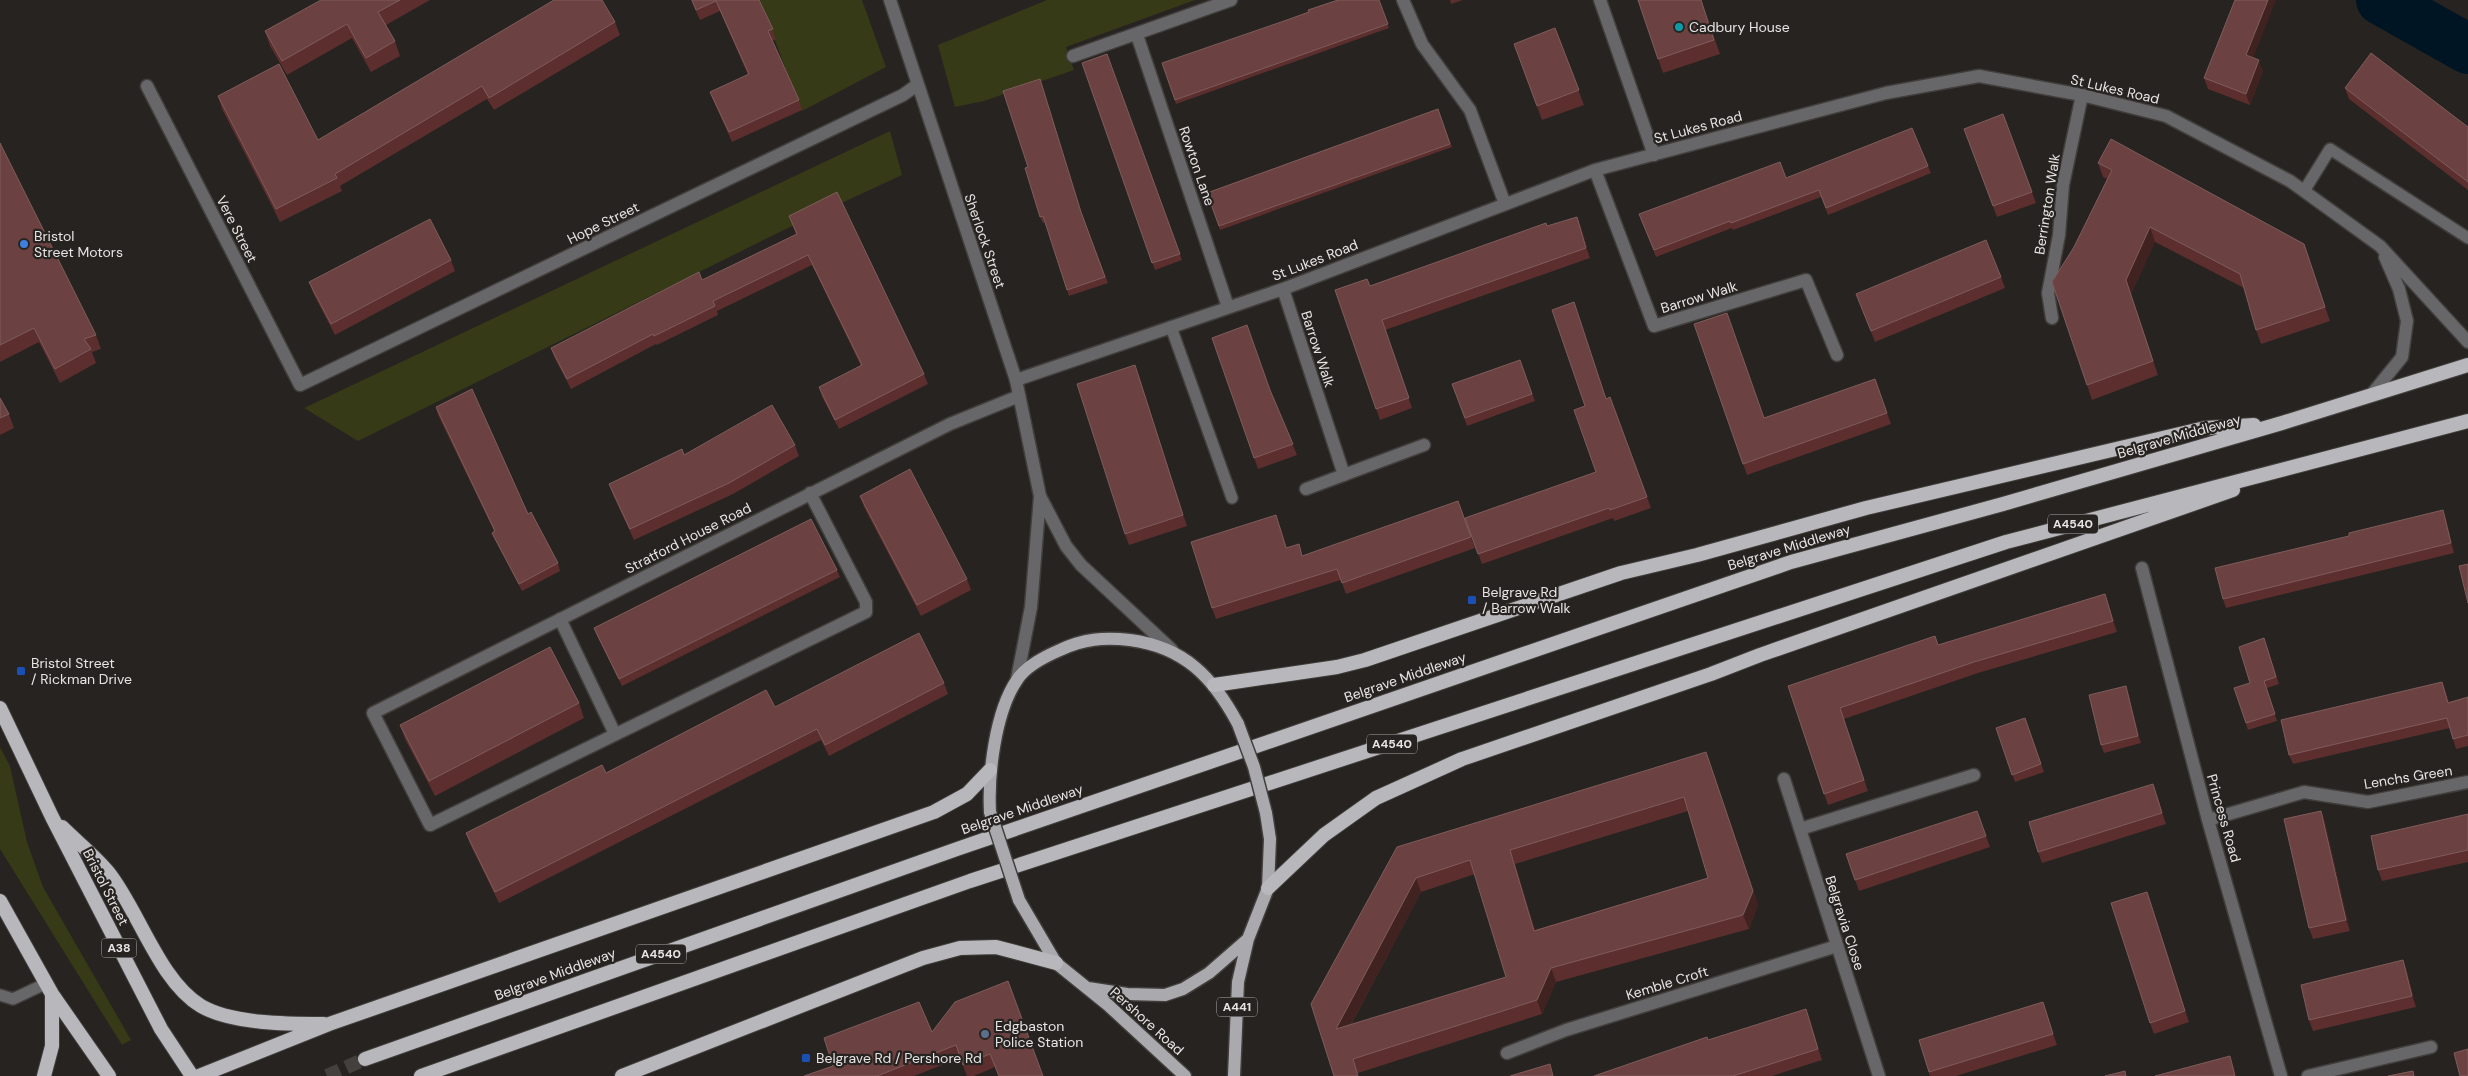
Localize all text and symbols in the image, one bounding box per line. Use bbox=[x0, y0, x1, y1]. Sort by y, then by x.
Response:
place label: Cadbury House bbox=[1689, 18, 1790, 36]
marker: Cadbury House bbox=[1673, 21, 1685, 33]
street label: St Lukes Road bbox=[2069, 70, 2161, 108]
street label: St Lukes Road bbox=[1652, 107, 1744, 147]
street label: Rowton Lane bbox=[1175, 124, 1219, 208]
street label: Berrington Walk bbox=[2030, 152, 2064, 256]
street label: Sherlock Street bbox=[960, 191, 1010, 291]
street label: Vere Street bbox=[212, 193, 262, 265]
street label: Hope Street bbox=[564, 198, 642, 248]
place label: Bristol Street Motors bbox=[34, 227, 123, 261]
street label: St Lukes Road bbox=[1269, 235, 1361, 285]
marker: Bristol Street Motors bbox=[18, 238, 30, 250]
street label: Barrow Walk bbox=[1658, 277, 1740, 317]
street label: Barrow Walk bbox=[1297, 309, 1339, 389]
street label: Belgrave Middleway bbox=[2115, 410, 2243, 462]
street label: Stratford House Road bbox=[622, 498, 754, 578]
road number: A4540 bbox=[2048, 514, 2098, 534]
street label: Belgrave Middleway bbox=[1725, 520, 1853, 574]
place label: Belgrave Rd / Barrow Walk bbox=[1482, 583, 1570, 617]
marker: Belgrave Rd / Barrow Walk bbox=[1466, 594, 1478, 606]
street label: Belgrave Middleway bbox=[1342, 648, 1468, 706]
place label: Bristol Street / Rickman Drive bbox=[31, 654, 132, 688]
marker: Bristol Street / Rickman Drive bbox=[15, 665, 27, 677]
road number: A4540 bbox=[1367, 734, 1417, 754]
street label: Lenchs Green bbox=[2362, 761, 2454, 793]
street label: Princess Road bbox=[2203, 772, 2245, 864]
street label: Belgrave Middleway bbox=[959, 780, 1085, 838]
street label: Bristol Street bbox=[79, 846, 133, 928]
street label: Belgravia Close bbox=[1821, 873, 1869, 973]
road number: A38 bbox=[102, 938, 136, 958]
street label: Belgrave Middleway bbox=[492, 944, 618, 1004]
road number: A4540 bbox=[636, 944, 686, 964]
street label: Kemble Croft bbox=[1624, 962, 1710, 1004]
street label: Pershore Road bbox=[1106, 983, 1188, 1059]
road number: A441 bbox=[1217, 998, 1257, 1016]
place label: Edgbaston Police Station bbox=[995, 1017, 1083, 1051]
marker: Edgbaston Police Station bbox=[979, 1028, 991, 1040]
place label: Belgrave Rd / Pershore Rd bbox=[816, 1049, 982, 1067]
marker: Belgrave Rd / Pershore Rd bbox=[800, 1052, 812, 1064]

